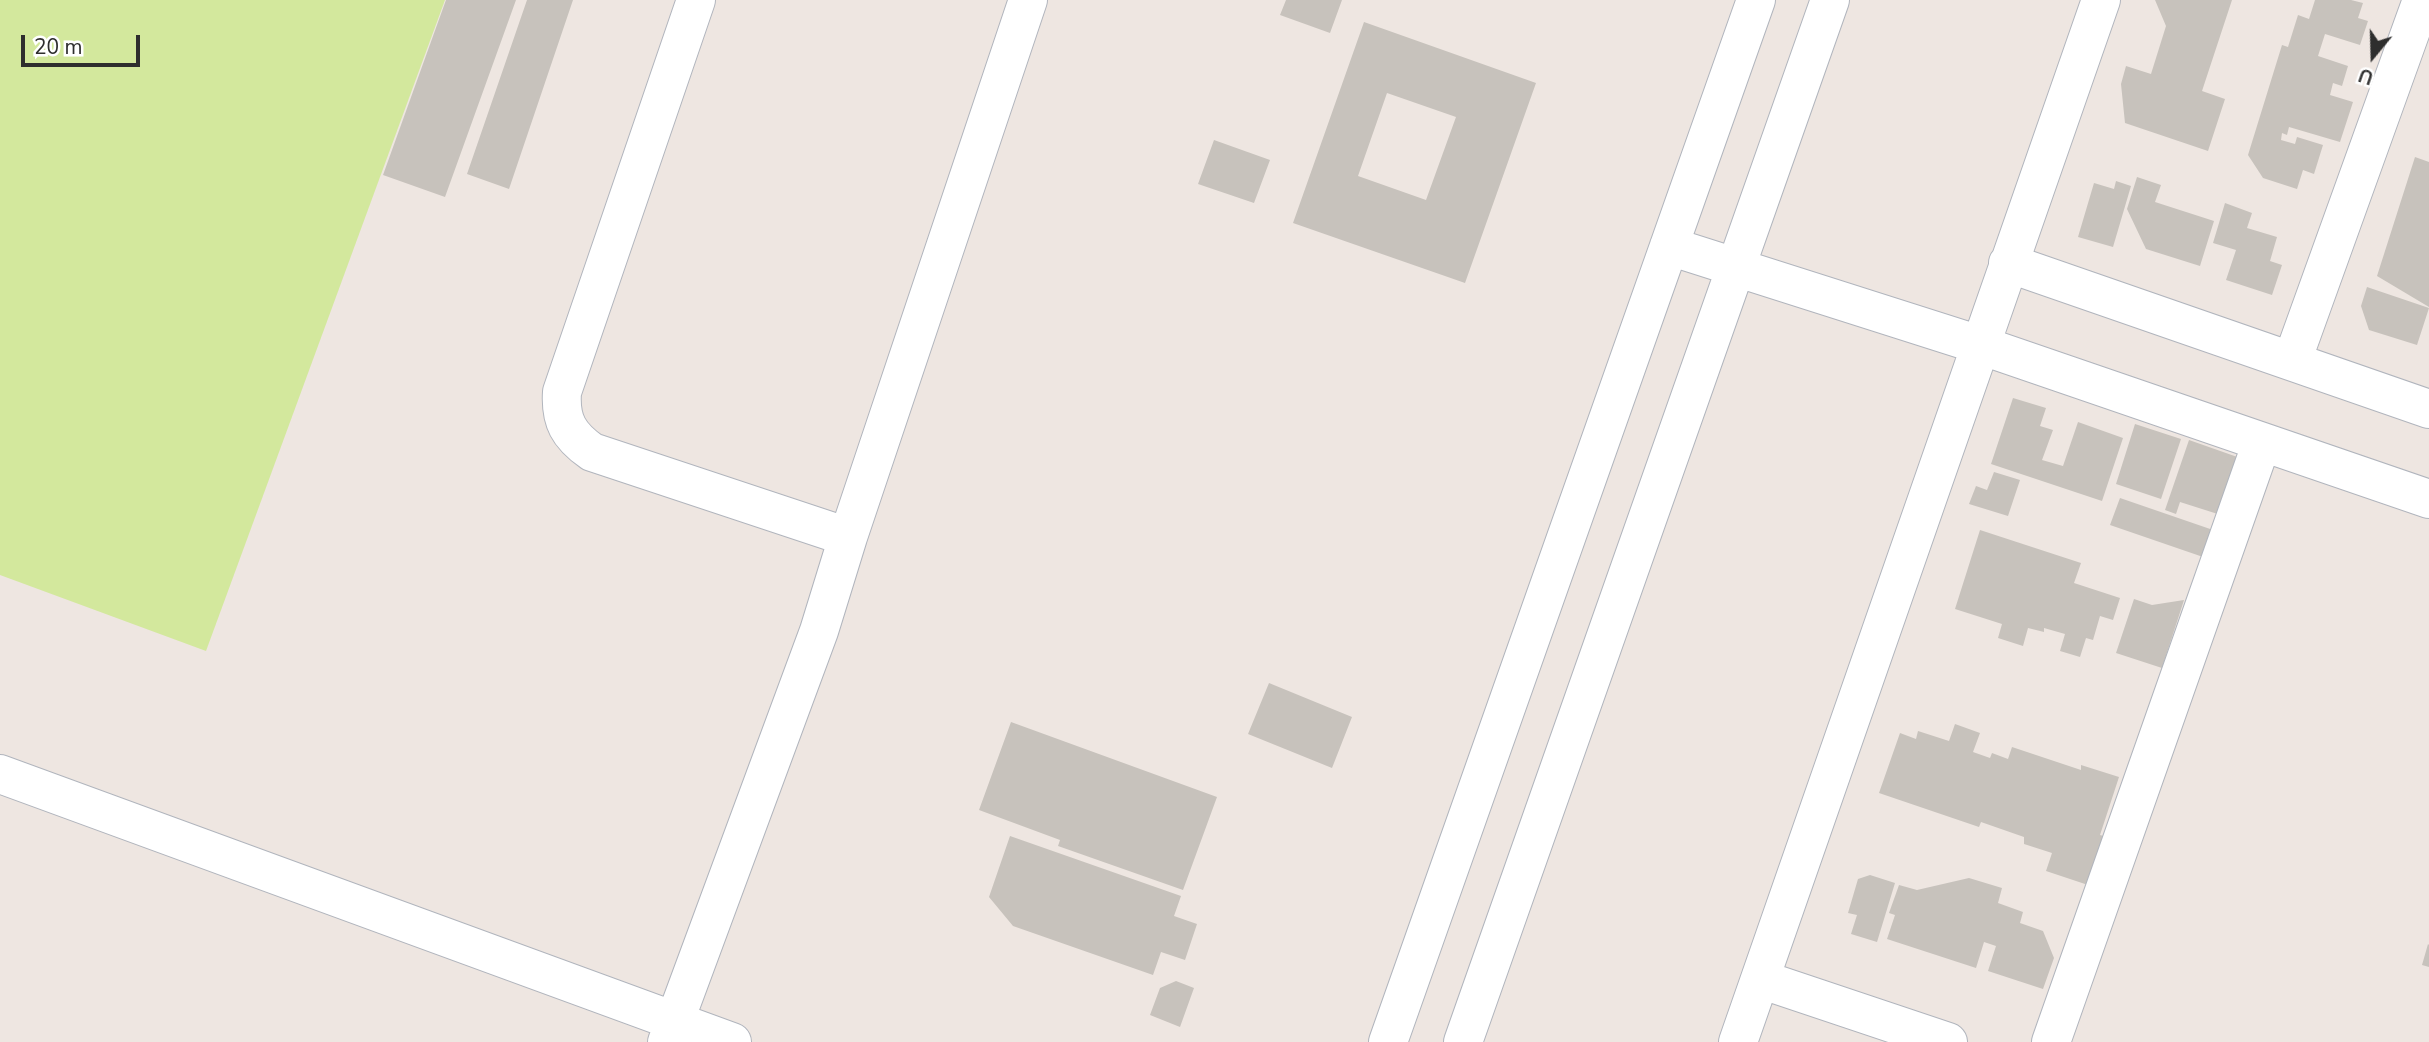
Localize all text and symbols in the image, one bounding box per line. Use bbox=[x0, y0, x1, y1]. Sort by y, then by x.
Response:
scale bar bbox=[24, 21, 144, 65]
north arrow bbox=[2338, 21, 2408, 91]
text: 20 m bbox=[34, 33, 83, 61]
text: U bbox=[2355, 61, 2377, 90]

